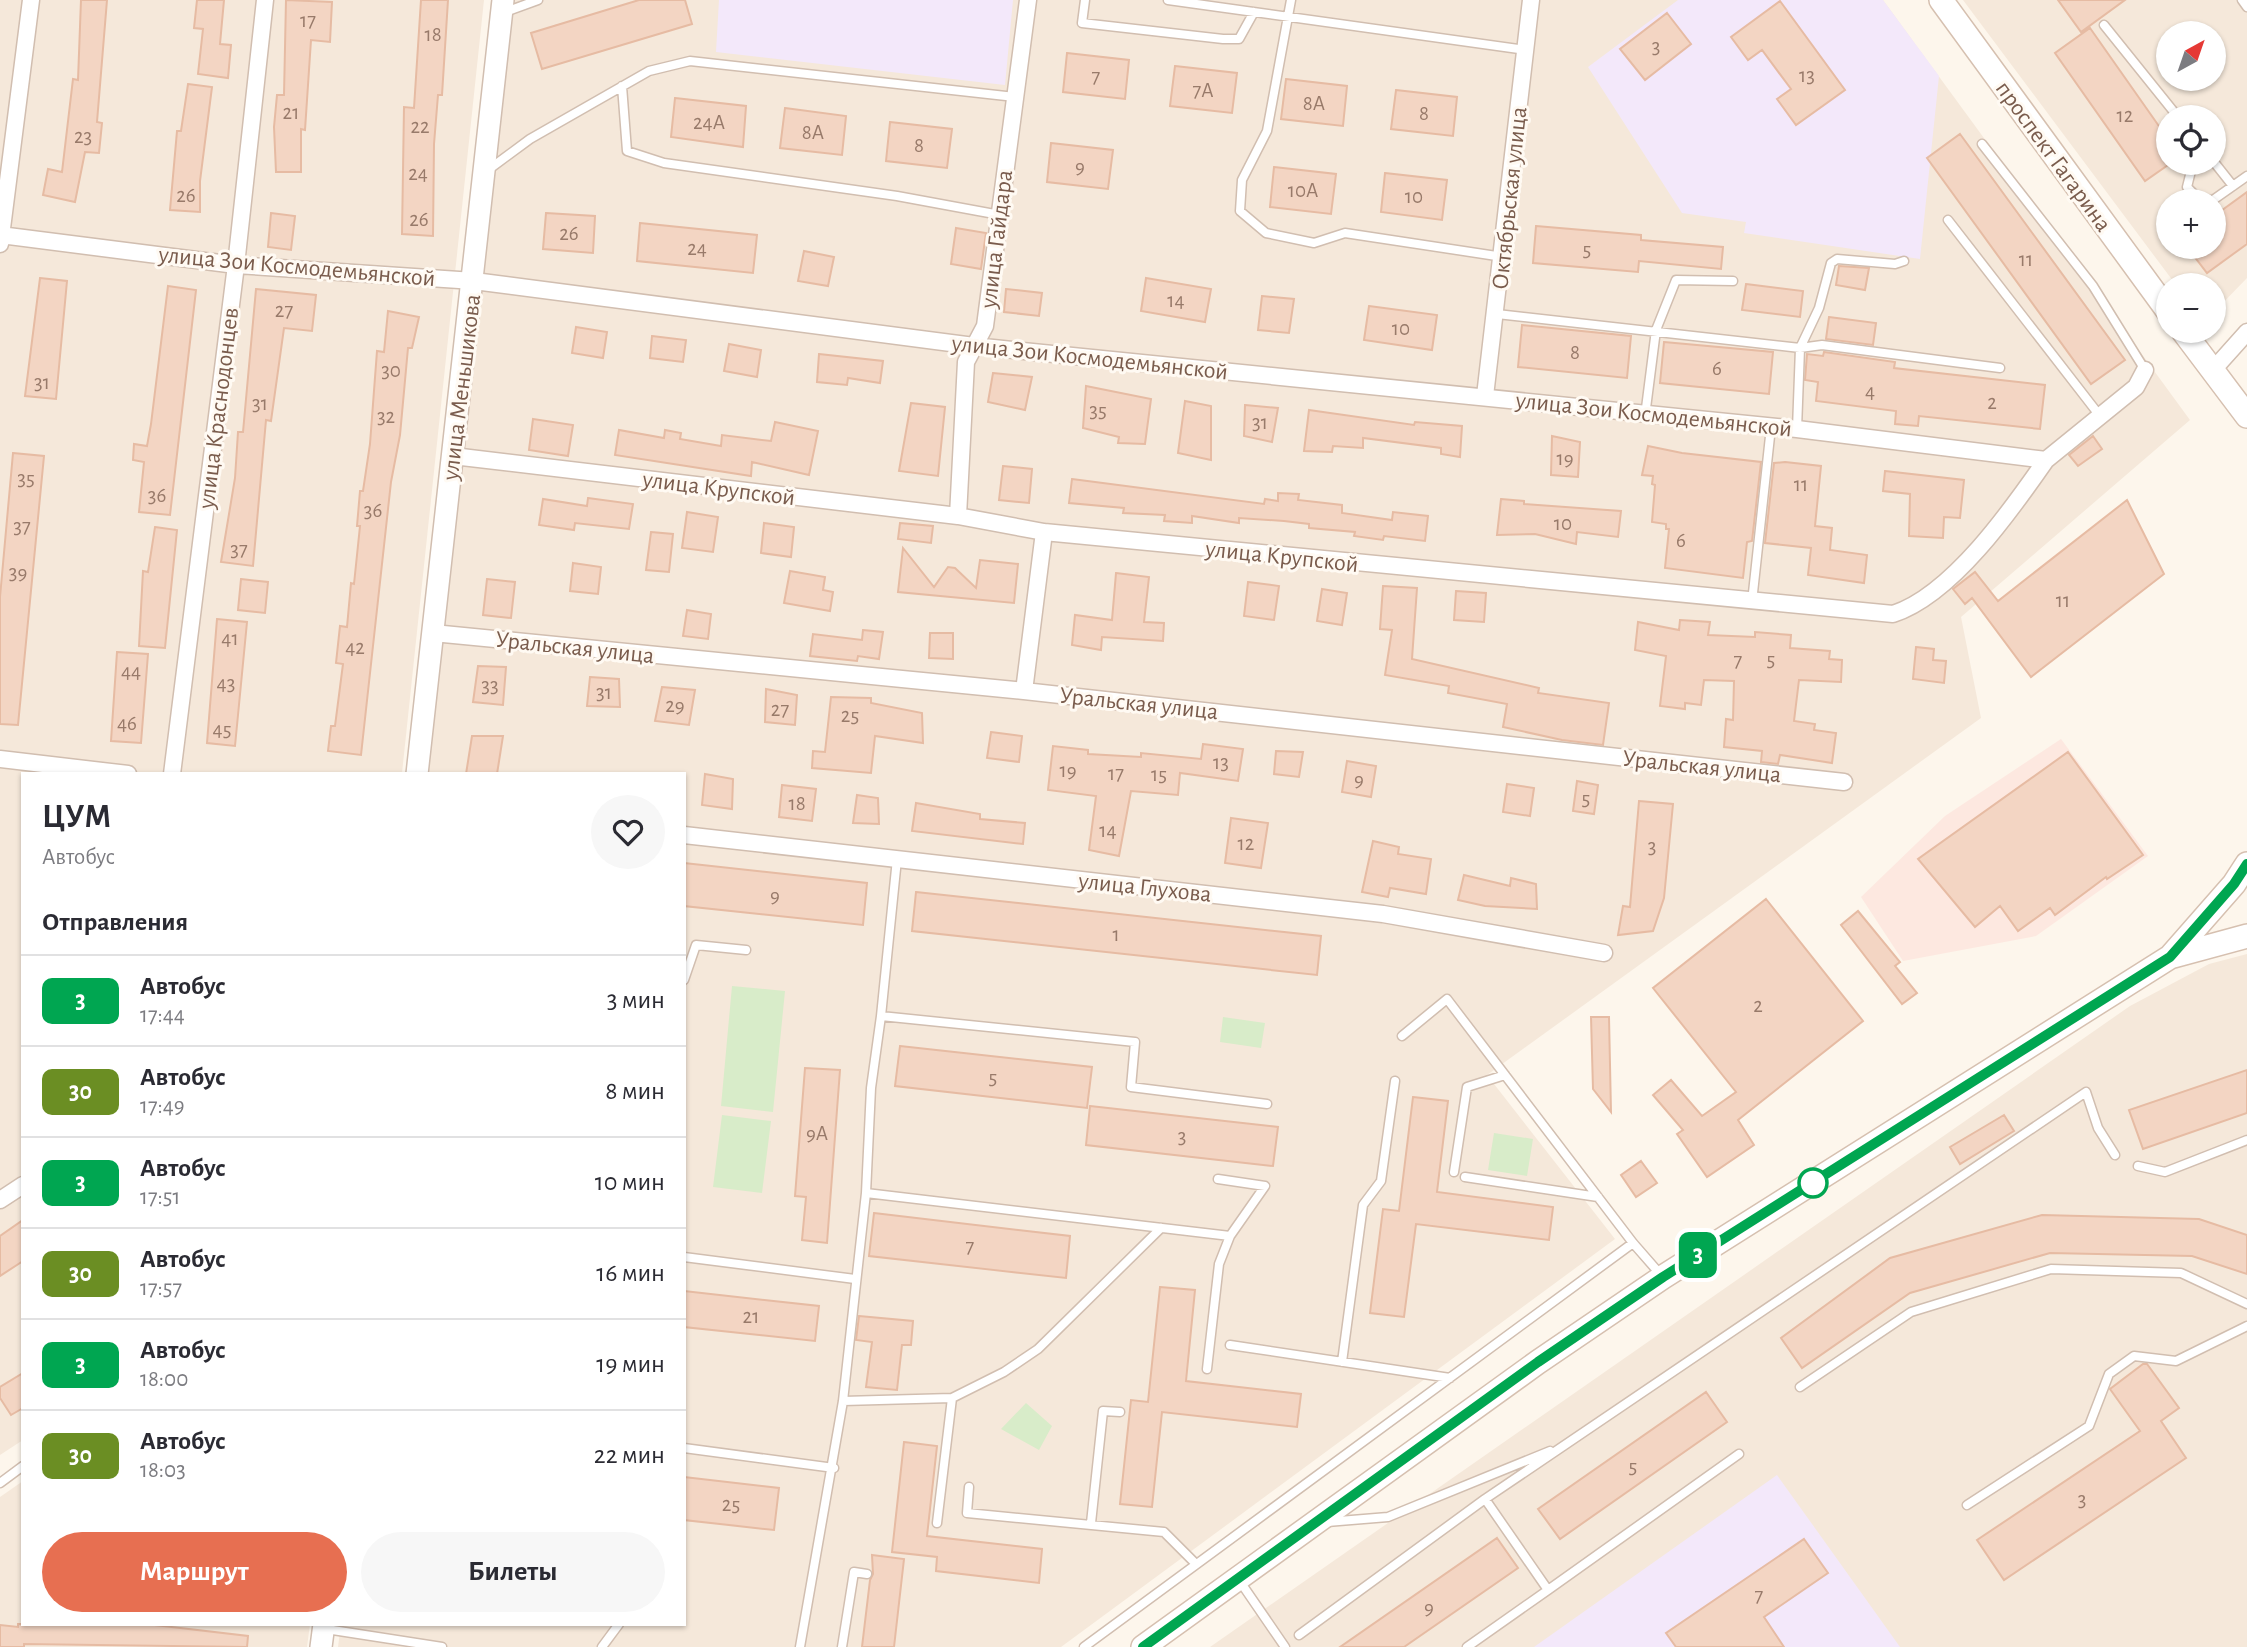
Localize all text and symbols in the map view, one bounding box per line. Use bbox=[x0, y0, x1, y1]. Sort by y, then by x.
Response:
house number: 17 bbox=[300, 10, 316, 31]
north arrow bbox=[2156, 21, 2226, 91]
map controls bbox=[2156, 21, 2226, 343]
house number: 18 bbox=[424, 24, 442, 45]
house number: 3 bbox=[1652, 36, 1660, 57]
house number: 13 bbox=[1799, 65, 1815, 86]
house number: 7 bbox=[1092, 66, 1101, 87]
street label: проспект Гагарина bbox=[1991, 77, 2116, 236]
house number: 7А bbox=[1192, 80, 1214, 101]
house number: 8А bbox=[1303, 93, 1325, 114]
house number: 21 bbox=[283, 102, 299, 123]
house number: 8 bbox=[1419, 103, 1429, 124]
house number: 12 bbox=[2117, 105, 2133, 126]
button: locate bbox=[2156, 105, 2226, 175]
street label: Октябрьская улица bbox=[1488, 106, 1532, 291]
house number: 24А bbox=[693, 112, 725, 133]
house number: 22 bbox=[410, 116, 430, 137]
house number: 8А bbox=[802, 122, 824, 143]
house number: 23 bbox=[74, 126, 92, 147]
house number: 8 bbox=[914, 135, 924, 156]
house number: 9 bbox=[1075, 156, 1085, 177]
house number: 24 bbox=[408, 163, 428, 184]
street label: улица Гайдара bbox=[976, 169, 1017, 311]
house number: 10А bbox=[1288, 180, 1318, 201]
house number: 26 bbox=[176, 185, 196, 206]
house number: 10 bbox=[1405, 186, 1423, 207]
button: + bbox=[2156, 189, 2226, 259]
house number: 26 bbox=[409, 209, 429, 230]
house number: 26 bbox=[559, 223, 579, 244]
house number: 24 bbox=[687, 238, 707, 259]
house number: 5 bbox=[1583, 239, 1591, 260]
street label: улица Зои Космодемьянской bbox=[157, 243, 436, 291]
house number: 11 bbox=[2019, 249, 2033, 270]
button: − bbox=[2156, 273, 2226, 343]
house number: 14 bbox=[1167, 290, 1185, 311]
street label: улица Меньшикова bbox=[439, 293, 485, 483]
house number: 27 bbox=[275, 300, 293, 321]
street label: улица Краснодонцев bbox=[195, 306, 243, 511]
house number: 10 bbox=[1392, 318, 1410, 339]
street label: улица Зои Космодемьянской bbox=[950, 331, 1229, 384]
house number: 8 bbox=[1570, 342, 1580, 363]
house number: 6 bbox=[1712, 358, 1722, 379]
house number: 30 bbox=[381, 360, 401, 381]
house number: 31 bbox=[34, 372, 50, 393]
house number: 4 bbox=[1865, 381, 1875, 402]
street label: улица Зои Космодемьянской bbox=[1514, 388, 1793, 441]
house number: 2 bbox=[1987, 392, 1997, 413]
house number: 31 bbox=[252, 393, 268, 414]
house number: 35 bbox=[1089, 400, 1107, 421]
house number: 32 bbox=[377, 406, 395, 427]
house number: 31 bbox=[1252, 412, 1268, 433]
house number: 19 bbox=[1556, 448, 1574, 469]
house number: 35 bbox=[17, 468, 35, 489]
street label: улица Крупской bbox=[640, 468, 797, 510]
house number: 11 bbox=[1794, 474, 1808, 495]
house number: 36 bbox=[148, 485, 166, 506]
house number: 36 bbox=[364, 500, 382, 521]
house number: 10 bbox=[1554, 513, 1572, 534]
house number: 37 bbox=[13, 516, 31, 537]
house number: 6 bbox=[1676, 530, 1686, 551]
street label: улица Крупской bbox=[1203, 537, 1360, 577]
house number: 37 bbox=[230, 539, 248, 560]
house number: 39 bbox=[9, 562, 27, 583]
house number: 11 bbox=[2056, 590, 2070, 611]
house number: 41 bbox=[221, 628, 239, 649]
street label: Уральская улица bbox=[494, 628, 656, 668]
house number: 42 bbox=[345, 637, 365, 658]
house number: 5 bbox=[1767, 649, 1775, 670]
house number: 7 bbox=[1734, 650, 1743, 671]
house number: 44 bbox=[121, 661, 141, 682]
house number: 43 bbox=[217, 673, 235, 694]
house number: 33 bbox=[481, 675, 499, 696]
house number: 31 bbox=[596, 682, 612, 703]
street label: Уральская улица bbox=[1058, 684, 1220, 724]
house number: 29 bbox=[665, 695, 685, 716]
house number: 27 bbox=[771, 699, 789, 720]
house number: 25 bbox=[841, 705, 859, 726]
house number: 46 bbox=[117, 713, 137, 734]
house number: 45 bbox=[213, 719, 231, 740]
street label: Уральская улица bbox=[1621, 747, 1783, 787]
house number: 13 bbox=[1213, 752, 1229, 773]
house number: 19 bbox=[1059, 760, 1077, 781]
house number: 17 bbox=[1108, 763, 1124, 784]
house number: 15 bbox=[1151, 764, 1167, 785]
house number: 9 bbox=[1354, 769, 1364, 790]
house number: 5 bbox=[1582, 788, 1590, 809]
house number: 18 bbox=[788, 793, 806, 814]
button: heart bbox=[591, 795, 665, 869]
text: ЦУМ bbox=[42, 801, 111, 834]
house number: 14 bbox=[1099, 820, 1117, 841]
house number: 12 bbox=[1238, 833, 1254, 854]
house number: 3 bbox=[1648, 836, 1656, 857]
text: Автобус bbox=[42, 846, 115, 869]
street label: улица Глухова bbox=[1076, 869, 1213, 907]
house number: 9 bbox=[770, 885, 780, 906]
text: Отправления bbox=[42, 909, 188, 935]
house number: 1 bbox=[1112, 924, 1120, 945]
text: Автобус bbox=[140, 973, 226, 999]
text: 3 мин bbox=[607, 987, 665, 1013]
text: 3 bbox=[75, 989, 86, 1013]
house number: 2 bbox=[1753, 995, 1763, 1016]
text: 17:44 bbox=[140, 1004, 185, 1027]
text: Автобус bbox=[140, 1064, 226, 1090]
house number: 5 bbox=[989, 1067, 997, 1088]
text: 8 мин bbox=[605, 1078, 665, 1104]
text: 30 bbox=[69, 1080, 92, 1104]
text: 17:49 bbox=[140, 1095, 185, 1118]
house number: 9А bbox=[806, 1123, 828, 1144]
house number: 3 bbox=[1178, 1126, 1186, 1147]
text: Автобус bbox=[140, 1155, 226, 1181]
unlabelled marker bbox=[1798, 1168, 1828, 1198]
text: 10 мин bbox=[595, 1169, 665, 1195]
text: 3 bbox=[75, 1171, 86, 1195]
text: 17:51 bbox=[140, 1186, 180, 1209]
line badge: 3 bbox=[1675, 1232, 1721, 1278]
house number: 7 bbox=[966, 1236, 975, 1257]
text: 3 bbox=[1693, 1243, 1703, 1267]
text: Автобус bbox=[140, 1246, 226, 1272]
text: 16 мин bbox=[596, 1260, 665, 1286]
text: 30 bbox=[69, 1262, 92, 1286]
text: 17:57 bbox=[140, 1277, 182, 1300]
house number: 21 bbox=[743, 1306, 759, 1327]
text: Автобус bbox=[140, 1337, 226, 1363]
text: 19 мин bbox=[596, 1351, 665, 1377]
text: 3 bbox=[75, 1353, 86, 1377]
text: 18:00 bbox=[140, 1368, 188, 1391]
text: Автобус bbox=[140, 1428, 226, 1454]
text: 22 мин bbox=[594, 1442, 665, 1468]
text: 30 bbox=[69, 1444, 92, 1468]
house number: 5 bbox=[1629, 1456, 1637, 1477]
text: 18:03 bbox=[140, 1459, 186, 1482]
house number: 3 bbox=[2078, 1489, 2086, 1510]
house number: 25 bbox=[722, 1494, 740, 1515]
button: Маршрут bbox=[42, 1532, 347, 1612]
button: Билеты bbox=[361, 1532, 665, 1612]
house number: 7 bbox=[1755, 1585, 1764, 1606]
house number: 9 bbox=[1424, 1597, 1434, 1618]

